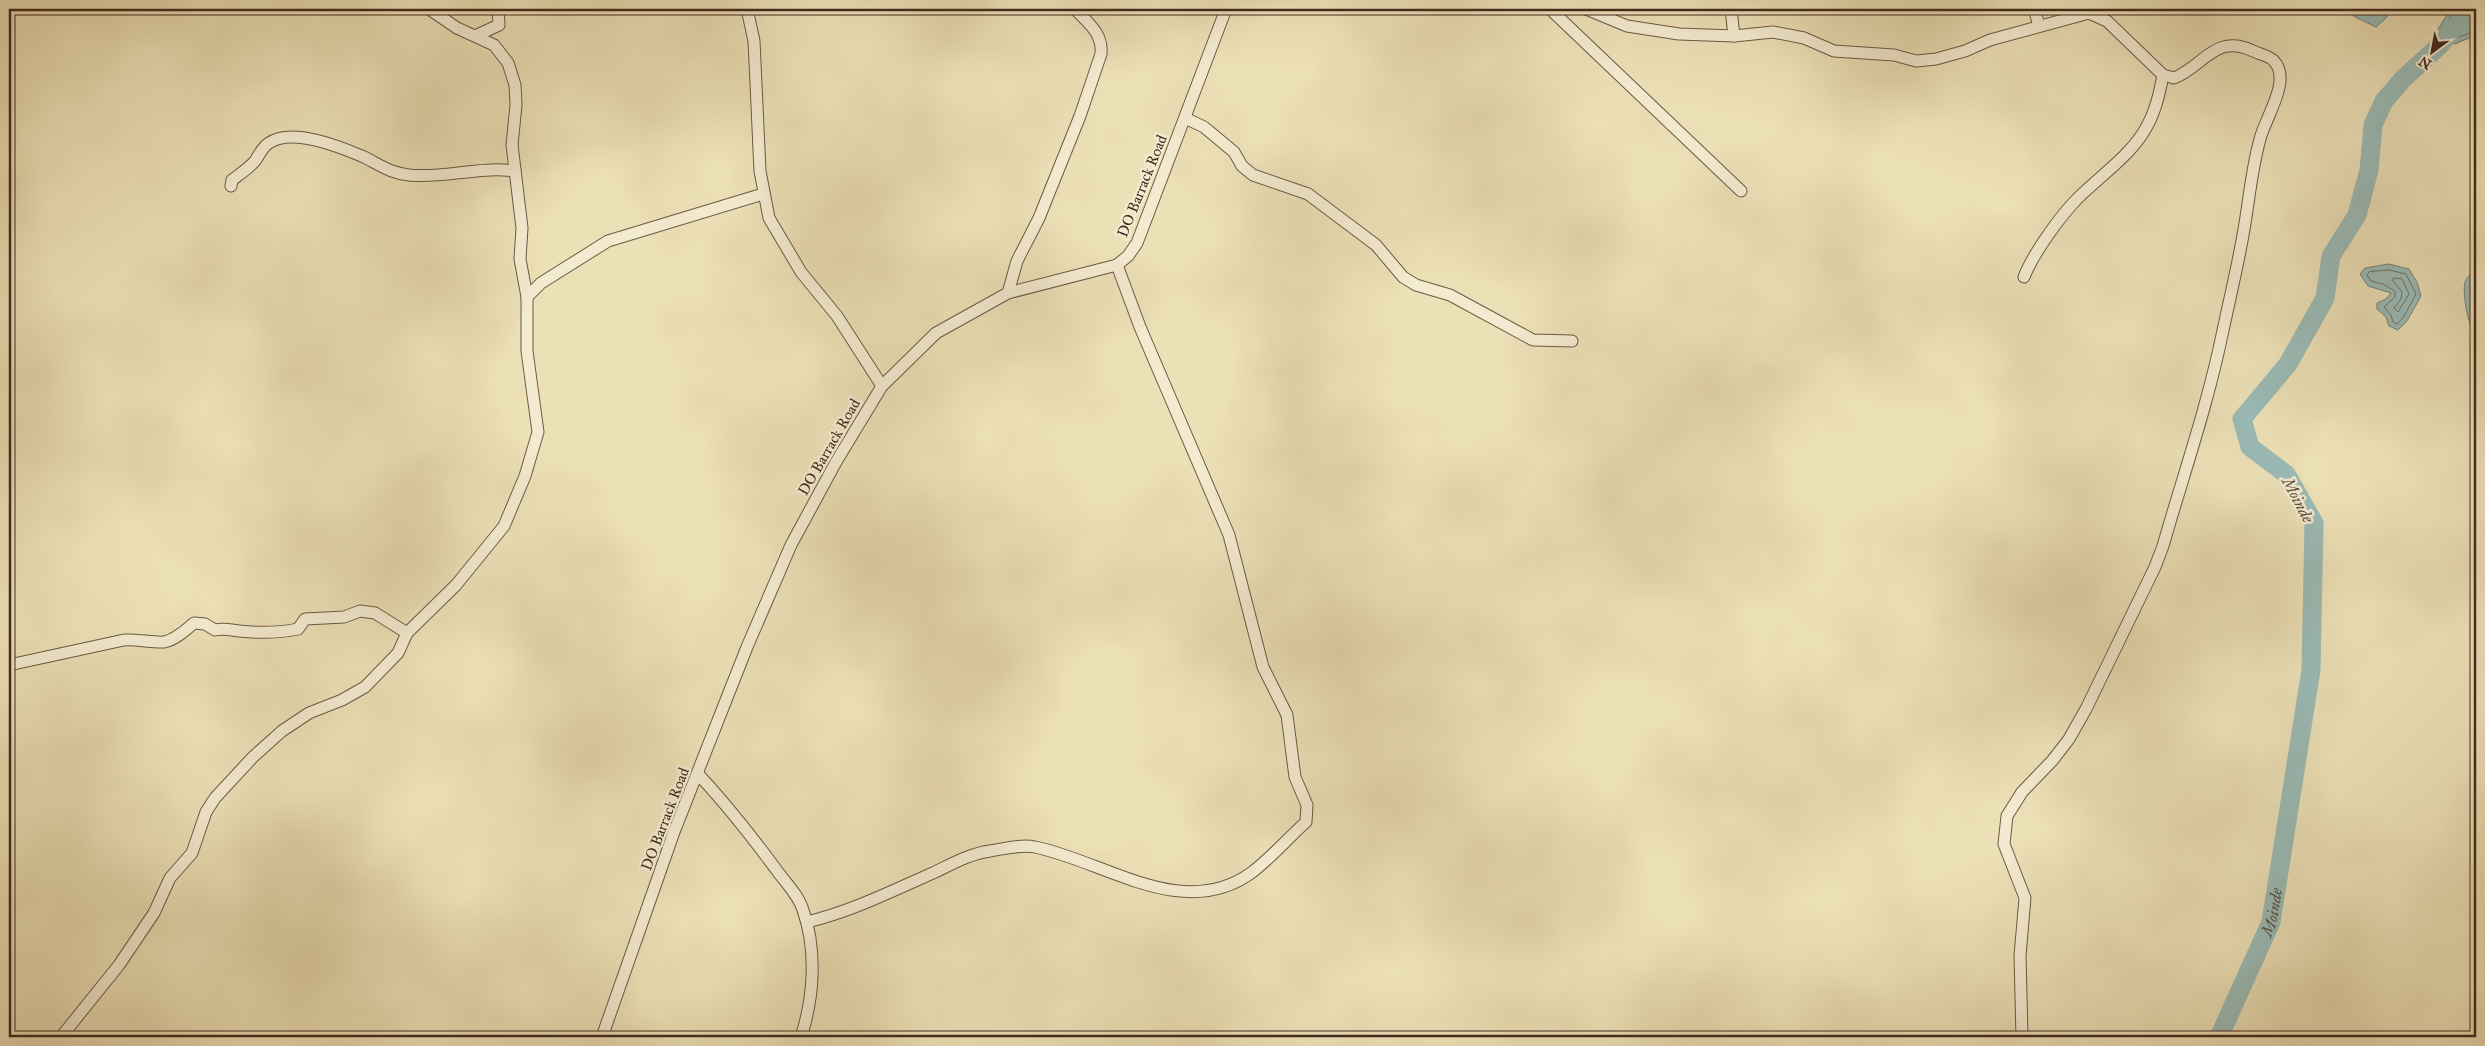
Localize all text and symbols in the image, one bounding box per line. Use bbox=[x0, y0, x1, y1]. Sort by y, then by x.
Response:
north arrow bbox=[2408, 28, 2458, 78]
text: N bbox=[2416, 52, 2435, 73]
street label: DO Barrack Road bbox=[1113, 132, 1171, 240]
street label: DO Barrack Road bbox=[794, 395, 864, 499]
water label: Moinde bbox=[2277, 472, 2318, 527]
street label: DO Barrack Road bbox=[637, 765, 693, 873]
water label: Moinde bbox=[2256, 886, 2286, 941]

